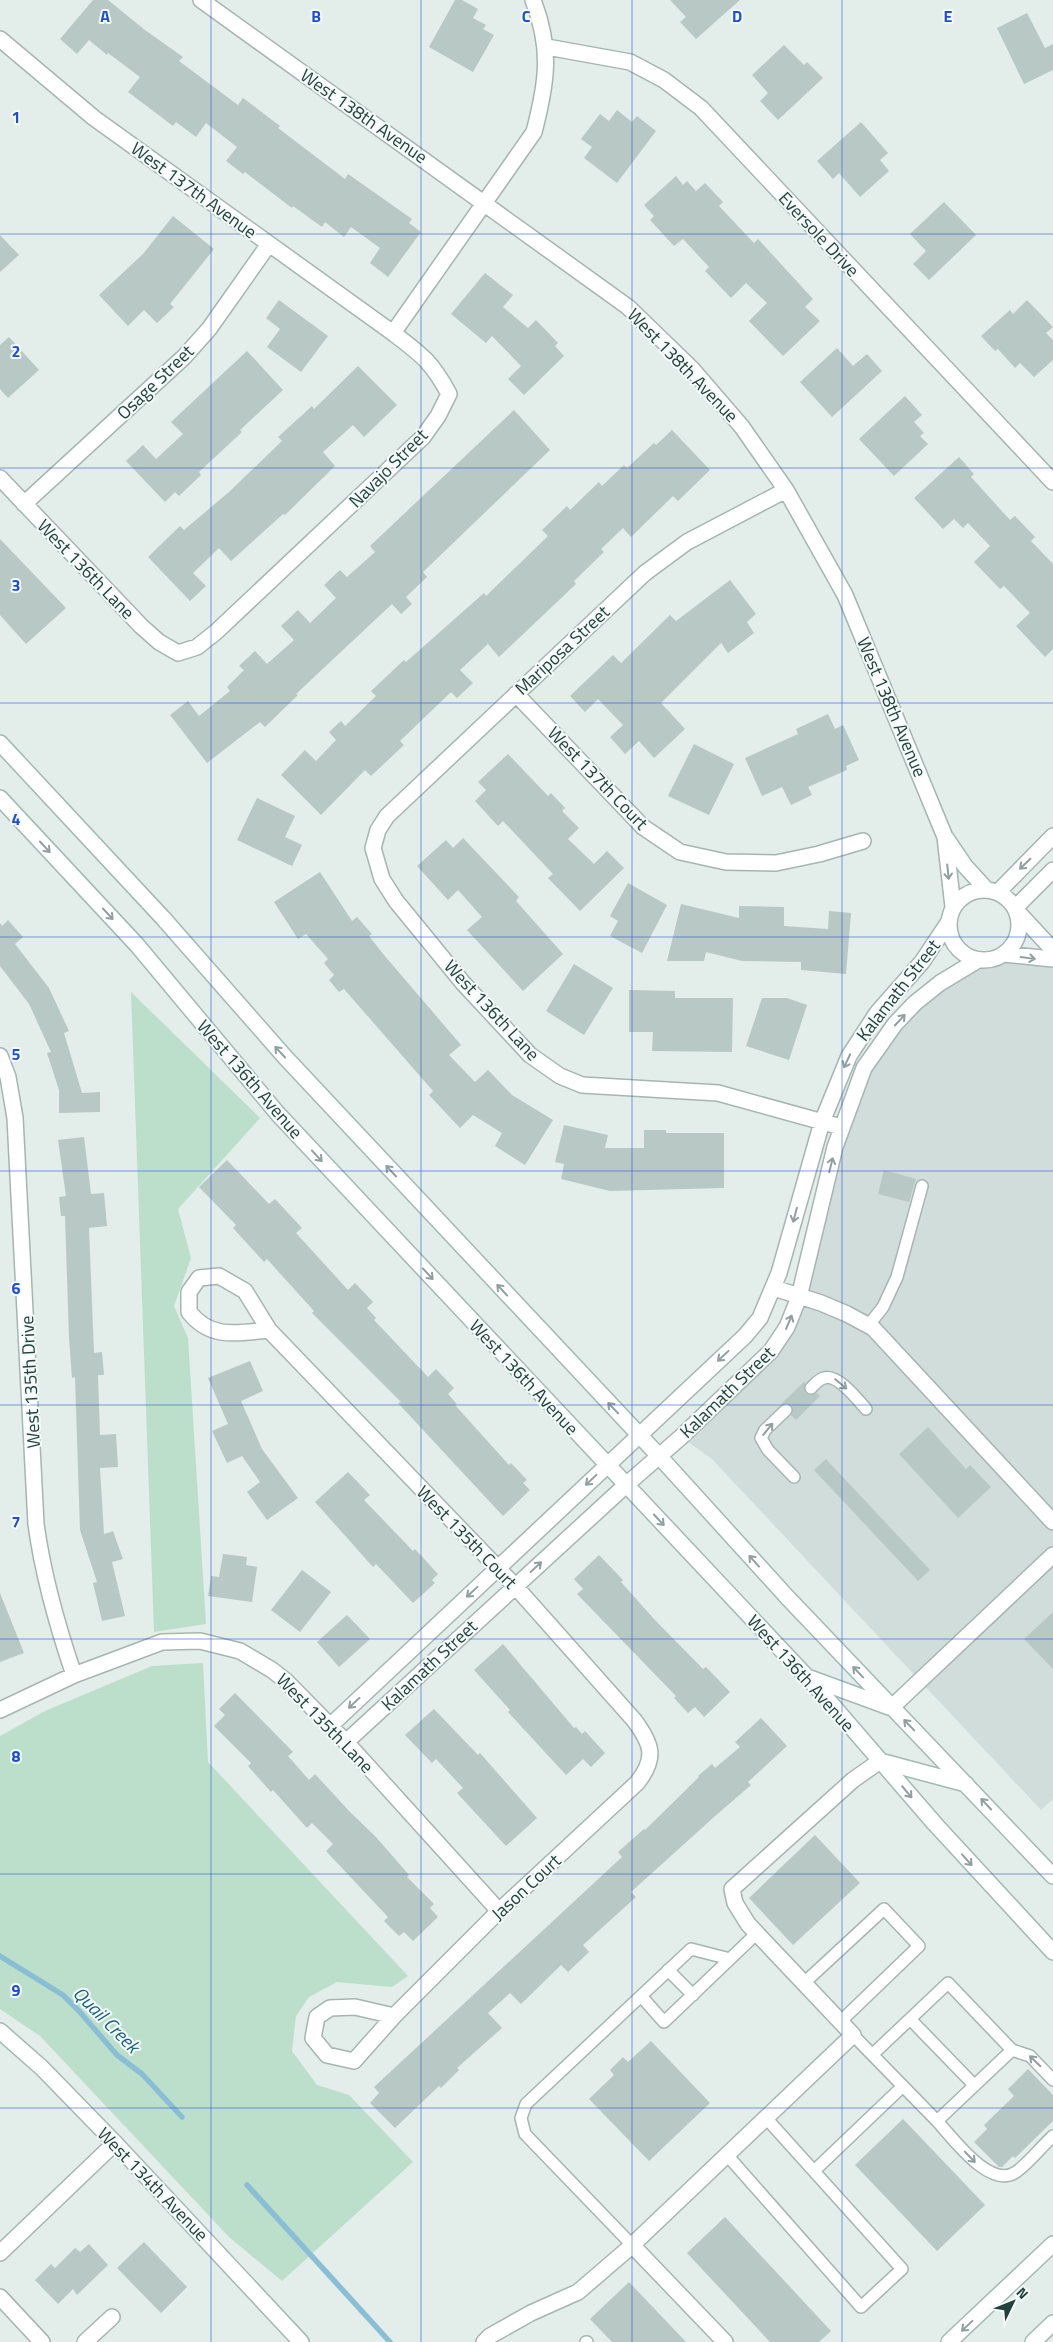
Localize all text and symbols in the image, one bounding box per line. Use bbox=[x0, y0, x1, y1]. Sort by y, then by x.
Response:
text: A bbox=[100, 4, 110, 28]
text: B bbox=[311, 4, 321, 28]
text: C bbox=[522, 4, 531, 28]
text: D bbox=[732, 4, 742, 28]
text: E bbox=[944, 4, 953, 28]
street label: West 138th Avenue bbox=[295, 62, 433, 170]
text: 1 bbox=[12, 105, 20, 129]
street label: West 137th Avenue bbox=[125, 135, 263, 245]
street label: Eversole Drive bbox=[772, 185, 866, 283]
street label: West 138th Avenue bbox=[621, 302, 745, 428]
street label: Osage Street bbox=[110, 338, 200, 426]
text: 2 bbox=[12, 339, 20, 363]
street label: Navajo Street bbox=[342, 422, 434, 514]
street label: West 136th Lane bbox=[31, 513, 141, 625]
text: 3 bbox=[12, 573, 20, 597]
street label: Mariposa Street bbox=[509, 598, 616, 701]
street label: West 138th Avenue bbox=[850, 633, 934, 781]
street label: West 137th Court bbox=[541, 720, 655, 836]
text: 4 bbox=[12, 807, 21, 831]
one-way arrow bbox=[39, 840, 51, 853]
one-way arrow bbox=[1019, 858, 1031, 870]
one-way arrow bbox=[944, 864, 953, 880]
one-way arrow bbox=[102, 907, 114, 920]
street label: Kalamath Street bbox=[850, 933, 947, 1047]
street label: West 136th Lane bbox=[438, 953, 546, 1067]
one-way arrow bbox=[1020, 953, 1036, 963]
one-way arrow bbox=[894, 1013, 906, 1026]
street label: West 136th Avenue bbox=[191, 1014, 309, 1144]
text: 5 bbox=[12, 1042, 21, 1066]
one-way arrow bbox=[274, 1046, 286, 1058]
one-way arrow bbox=[841, 1053, 851, 1068]
one-way arrow bbox=[311, 1149, 323, 1162]
one-way arrow bbox=[827, 1157, 836, 1173]
one-way arrow bbox=[385, 1164, 397, 1177]
one-way arrow bbox=[790, 1206, 800, 1222]
one-way arrow bbox=[422, 1268, 434, 1281]
text: 6 bbox=[12, 1276, 21, 1300]
one-way arrow bbox=[496, 1283, 508, 1296]
street label: West 136th Avenue bbox=[463, 1313, 585, 1441]
one-way arrow bbox=[786, 1314, 795, 1329]
street label: West 135th Drive bbox=[13, 1315, 47, 1449]
street label: Kalamath Street bbox=[673, 1339, 781, 1444]
one-way arrow bbox=[717, 1350, 730, 1362]
one-way arrow bbox=[834, 1378, 847, 1390]
one-way arrow bbox=[607, 1402, 619, 1415]
one-way arrow bbox=[762, 1423, 773, 1436]
one-way arrow bbox=[584, 1474, 597, 1486]
street label: West 135th Court bbox=[410, 1479, 524, 1595]
text: 7 bbox=[12, 1510, 20, 1534]
one-way arrow bbox=[653, 1514, 665, 1527]
one-way arrow bbox=[748, 1555, 760, 1568]
one-way arrow bbox=[530, 1561, 543, 1573]
one-way arrow bbox=[466, 1586, 479, 1598]
street label: West 136th Avenue bbox=[741, 1608, 861, 1738]
street label: Kalamath Street bbox=[375, 1613, 484, 1717]
one-way arrow bbox=[852, 1666, 864, 1679]
street label: West 135th Lane bbox=[270, 1667, 380, 1779]
one-way arrow bbox=[347, 1697, 360, 1709]
one-way arrow bbox=[903, 1719, 915, 1731]
text: 8 bbox=[12, 1744, 21, 1768]
one-way arrow bbox=[901, 1786, 913, 1799]
one-way arrow bbox=[980, 1798, 992, 1810]
street label: Jason Court bbox=[485, 1847, 567, 1927]
one-way arrow bbox=[962, 1854, 973, 1867]
text: 9 bbox=[12, 1978, 21, 2002]
water label: Quail Creek bbox=[67, 1979, 149, 2061]
one-way arrow bbox=[1028, 2055, 1041, 2067]
street label: West 134th Avenue bbox=[91, 2121, 215, 2247]
one-way arrow bbox=[964, 2150, 976, 2163]
north arrow bbox=[988, 2277, 1038, 2327]
text: N bbox=[1012, 2282, 1034, 2304]
one-way arrow bbox=[961, 2319, 973, 2331]

